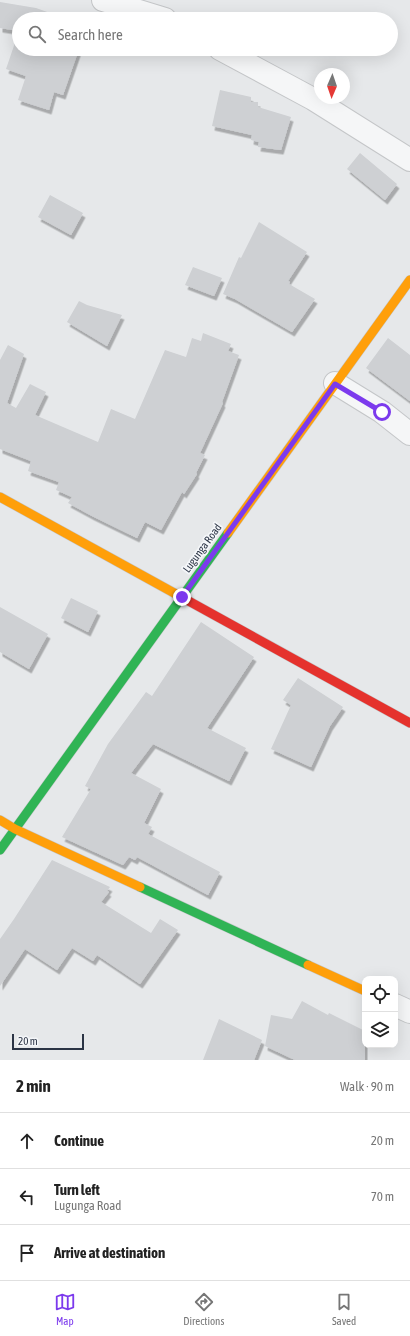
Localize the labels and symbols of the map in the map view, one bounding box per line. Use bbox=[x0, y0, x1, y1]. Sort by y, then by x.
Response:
north arrow bbox=[314, 68, 350, 104]
route start bbox=[373, 403, 391, 421]
street label: Lugunga Road bbox=[180, 521, 224, 575]
route end bbox=[173, 588, 191, 606]
scale bar bbox=[12, 1032, 84, 1051]

